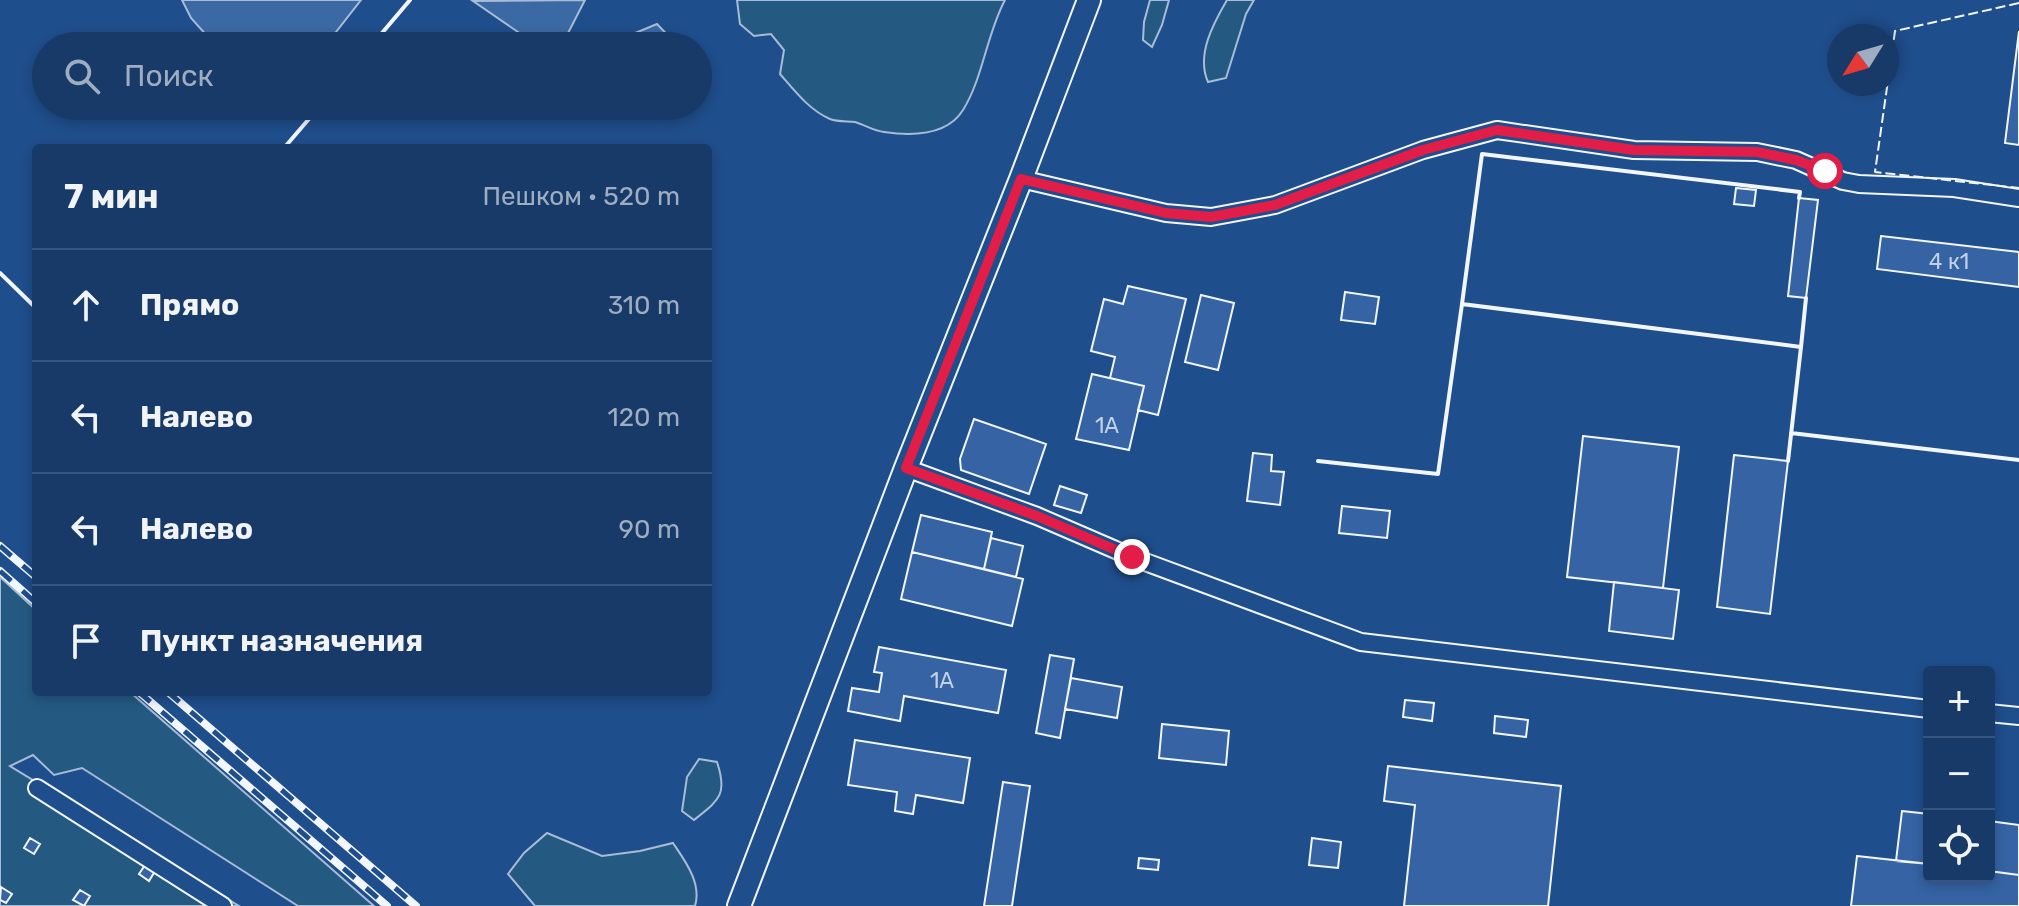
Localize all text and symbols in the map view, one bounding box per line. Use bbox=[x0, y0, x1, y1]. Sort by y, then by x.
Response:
north arrow bbox=[1827, 24, 1899, 96]
search box bbox=[32, 32, 712, 120]
icon: search bbox=[60, 54, 104, 98]
text: Поиск bbox=[124, 58, 214, 94]
route start bbox=[1807, 153, 1843, 189]
text: 7 мин bbox=[64, 176, 159, 217]
text: Пешком · 520 m bbox=[482, 181, 680, 212]
house number: 4 к1 bbox=[1929, 248, 1969, 275]
icon: ahead bbox=[64, 283, 108, 327]
text: Прямо bbox=[140, 287, 239, 323]
text: 310 m bbox=[608, 290, 680, 321]
icon: left bbox=[64, 395, 108, 439]
text: Налево bbox=[140, 399, 253, 435]
text: 120 m bbox=[608, 402, 680, 433]
house number: 1А bbox=[1095, 412, 1119, 439]
icon: left bbox=[64, 507, 108, 551]
text: Налево bbox=[140, 511, 253, 547]
text: 90 m bbox=[619, 514, 680, 545]
route end bbox=[1114, 539, 1150, 575]
icon: arrive bbox=[64, 619, 108, 663]
text: Пункт назначения bbox=[140, 623, 423, 659]
map controls bbox=[1923, 666, 1995, 882]
button: + bbox=[1923, 666, 1995, 738]
house number: 1А bbox=[930, 667, 954, 694]
button: − bbox=[1923, 738, 1995, 810]
button: locate bbox=[1923, 810, 1995, 882]

